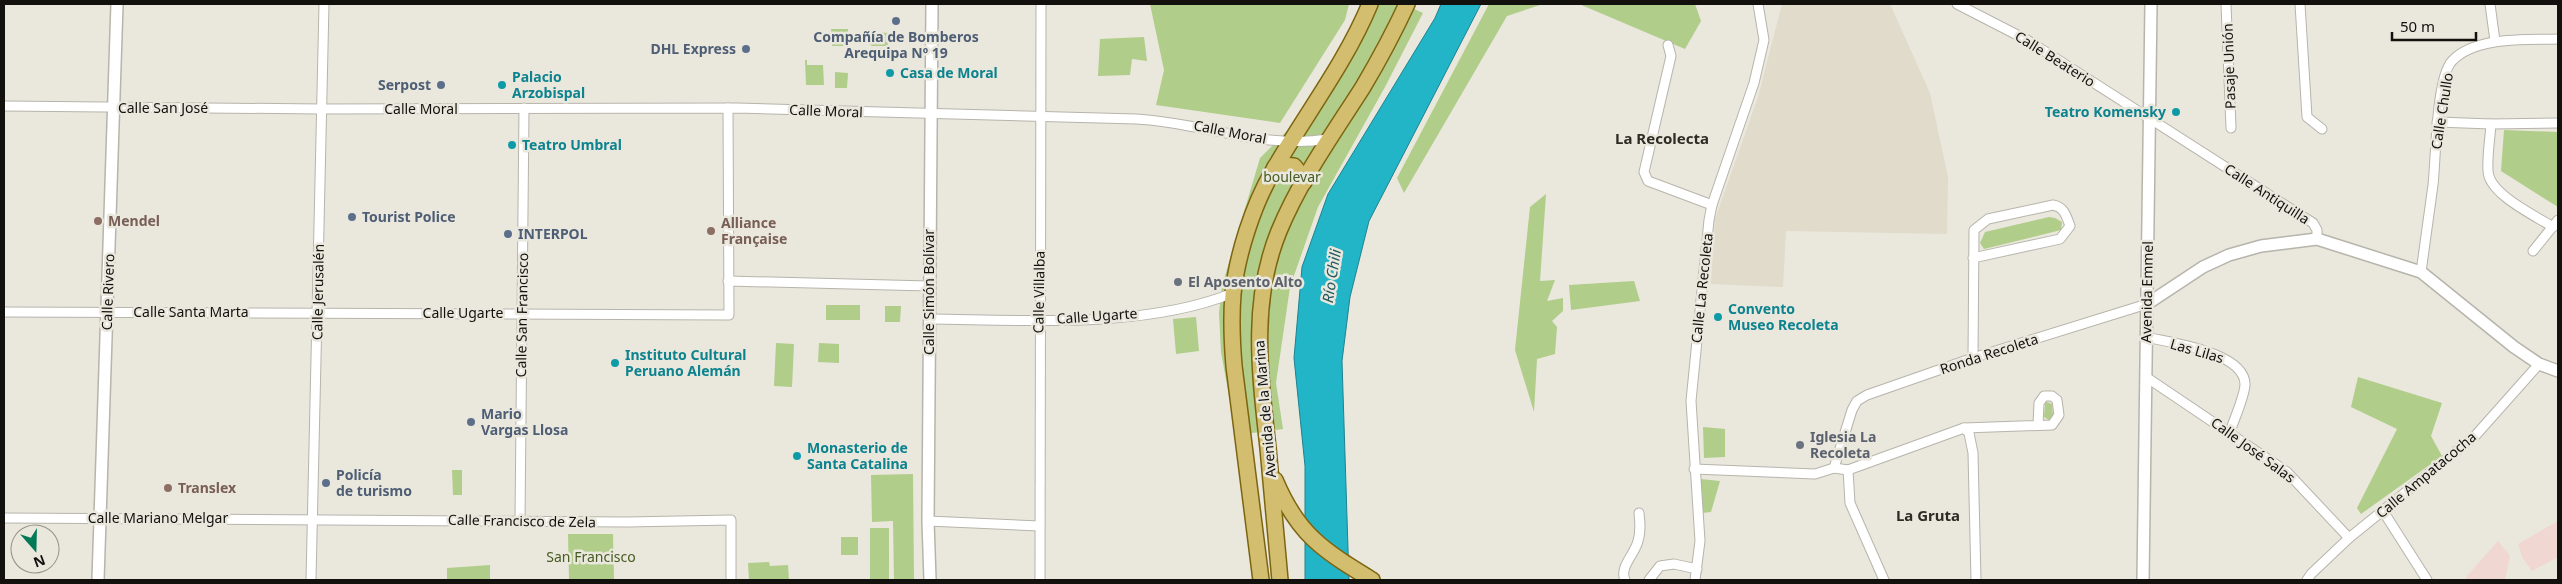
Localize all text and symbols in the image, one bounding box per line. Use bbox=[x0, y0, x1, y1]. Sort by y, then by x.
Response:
scale bar bbox=[2392, 10, 2476, 42]
marker: Compañía de Bomberos Arequipa Nº 19 bbox=[890, 15, 902, 27]
text: 50 m bbox=[2400, 16, 2435, 36]
street label: Pasaje Unión bbox=[2218, 23, 2239, 109]
street label: Calle Beaterio bbox=[2012, 26, 2099, 91]
place label: Compañía de Bomberos Arequipa Nº 19 bbox=[813, 27, 979, 62]
place label: DHL Express bbox=[650, 39, 736, 58]
marker: DHL Express bbox=[740, 43, 752, 55]
place label: Casa de Moral bbox=[900, 63, 998, 82]
place label: Palacio Arzobispal bbox=[512, 67, 585, 102]
marker: Casa de Moral bbox=[884, 67, 896, 79]
street label: Calle Chullo bbox=[2426, 71, 2457, 151]
place label: Serpost bbox=[378, 75, 431, 94]
marker: Serpost bbox=[435, 79, 447, 91]
marker: Palacio Arzobispal bbox=[496, 79, 508, 91]
street label: Calle San José bbox=[118, 98, 208, 117]
street label: Calle Moral bbox=[384, 99, 458, 118]
street label: Calle Moral bbox=[789, 100, 863, 121]
place label: Teatro Komensky bbox=[2045, 102, 2166, 121]
marker: Teatro Komensky bbox=[2170, 106, 2182, 118]
street label: Calle Moral bbox=[1192, 115, 1268, 148]
district label: La Recolecta bbox=[1615, 128, 1709, 148]
place label: Teatro Umbral bbox=[522, 135, 622, 154]
marker: Teatro Umbral bbox=[506, 139, 518, 151]
street label: Calle Antiquilla bbox=[2221, 159, 2313, 228]
park label: boulevar bbox=[1263, 167, 1321, 186]
place label: Tourist Police bbox=[362, 207, 456, 226]
place label: Mendel bbox=[108, 211, 160, 230]
marker: Tourist Police bbox=[346, 211, 358, 223]
place label: Alliance Française bbox=[721, 213, 787, 248]
marker: Mendel bbox=[92, 215, 104, 227]
place label: INTERPOL bbox=[518, 224, 588, 243]
marker: Alliance Française bbox=[705, 225, 717, 237]
marker: INTERPOL bbox=[502, 228, 514, 240]
street label: Calle Simón Bolívar bbox=[919, 229, 938, 355]
street label: Calle La Recoleta bbox=[1686, 232, 1717, 344]
street label: Avenida Emmel bbox=[2136, 241, 2157, 343]
street label: Calle Jerusalén bbox=[307, 244, 328, 340]
water label: Río Chili bbox=[1317, 247, 1345, 304]
street label: Calle Villalba bbox=[1028, 251, 1049, 333]
street label: Calle San Francisco bbox=[511, 252, 532, 378]
street label: Calle Rivero bbox=[97, 253, 118, 331]
place label: El Aposento Alto bbox=[1188, 272, 1303, 291]
marker: El Aposento Alto bbox=[1172, 276, 1184, 288]
place label: Convento Museo Recoleta bbox=[1728, 299, 1839, 334]
street label: Calle Santa Marta bbox=[133, 302, 249, 321]
street label: Calle Ugarte bbox=[423, 303, 504, 322]
street label: Calle Ugarte bbox=[1056, 303, 1138, 328]
marker: Convento Museo Recoleta bbox=[1712, 311, 1724, 323]
street label: Ronda Recoleta bbox=[1937, 329, 2040, 378]
street label: Las Lilas bbox=[2168, 334, 2226, 367]
street label: Avenida de la Marina bbox=[1249, 339, 1280, 479]
place label: Instituto Cultural Peruano Alemán bbox=[625, 345, 746, 380]
marker: Instituto Cultural Peruano Alemán bbox=[609, 357, 621, 369]
place label: Mario Vargas Llosa bbox=[481, 404, 568, 439]
street label: Calle José Salas bbox=[2207, 413, 2299, 487]
marker: Mario Vargas Llosa bbox=[465, 416, 477, 428]
place label: Iglesia La Recoleta bbox=[1810, 427, 1876, 462]
street label: Calle Ampatacocha bbox=[2372, 427, 2480, 522]
place label: Monasterio de Santa Catalina bbox=[807, 438, 908, 473]
marker: Iglesia La Recoleta bbox=[1794, 439, 1806, 451]
marker: Monasterio de Santa Catalina bbox=[791, 450, 803, 462]
place label: Policía de turismo bbox=[336, 465, 412, 500]
marker: Policía de turismo bbox=[320, 477, 332, 489]
place label: Translex bbox=[178, 478, 237, 497]
marker: Translex bbox=[162, 482, 174, 494]
district label: La Gruta bbox=[1896, 505, 1960, 525]
street label: Calle Mariano Melgar bbox=[88, 508, 228, 527]
street label: Calle Francisco de Zela bbox=[448, 510, 596, 531]
north arrow bbox=[10, 524, 60, 574]
park label: San Francisco bbox=[546, 547, 636, 566]
text: N bbox=[31, 551, 48, 573]

